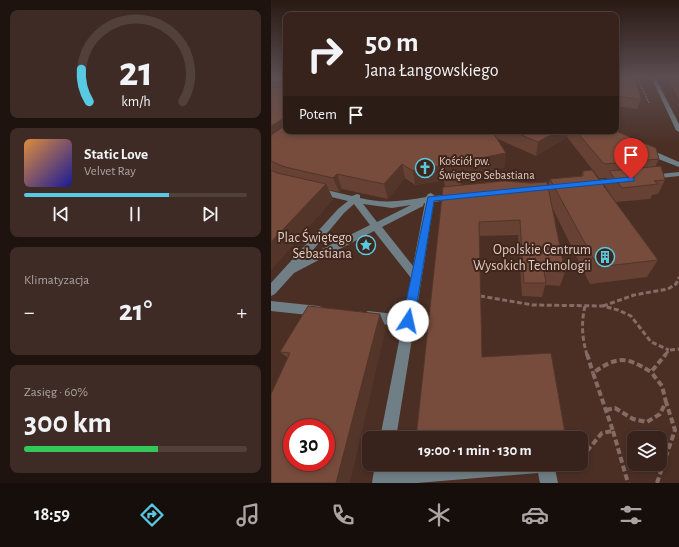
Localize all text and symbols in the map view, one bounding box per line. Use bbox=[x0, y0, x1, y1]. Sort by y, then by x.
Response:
icon: right bbox=[299, 28, 351, 80]
text: 50 m bbox=[365, 29, 419, 57]
text: 21 bbox=[118, 52, 153, 93]
text: Jana Łangowskiego bbox=[365, 62, 499, 80]
text: km/h bbox=[121, 95, 150, 109]
icon: arrive bbox=[345, 104, 367, 126]
text: Potem bbox=[299, 107, 337, 122]
pin bbox=[614, 138, 648, 179]
icon: arrive bbox=[620, 144, 642, 166]
text: Static Love bbox=[84, 147, 148, 162]
place label: Kościół pw. Świętego Sebastiana bbox=[439, 155, 535, 181]
church icon: Kościół pw. Świętego Sebastiana bbox=[414, 157, 436, 179]
text: Velvet Ray bbox=[84, 165, 136, 178]
icon: previous bbox=[50, 203, 72, 225]
icon: pause bbox=[124, 203, 146, 225]
icon: next bbox=[199, 203, 221, 225]
place label: Plac Świętego Sebastiana bbox=[277, 228, 353, 261]
place icon: Plac Świętego Sebastiana bbox=[355, 234, 377, 256]
place label: Opolskie Centrum Wysokich Technologii bbox=[473, 243, 591, 273]
building icon: Opolskie Centrum Wysokich Technologii bbox=[594, 246, 616, 268]
text: Klimatyzacja bbox=[24, 274, 89, 287]
text: 21° bbox=[119, 296, 152, 326]
position arrow bbox=[387, 300, 429, 342]
text: − bbox=[24, 301, 35, 323]
text: + bbox=[236, 301, 247, 323]
text: Zasięg · 60% bbox=[24, 386, 88, 399]
text: 300 km bbox=[24, 408, 112, 438]
speed limit sign: 30 bbox=[283, 419, 335, 471]
map controls bbox=[627, 431, 667, 471]
button: layers bbox=[627, 431, 667, 471]
text: 19:00 · 1 min · 130 m bbox=[418, 443, 532, 458]
icon: directions bbox=[138, 501, 166, 529]
icon: music bbox=[234, 501, 262, 529]
icon: phone bbox=[329, 501, 357, 529]
icon: climate bbox=[425, 501, 453, 529]
icon: car bbox=[521, 501, 549, 529]
icon: filters bbox=[617, 501, 645, 529]
text: 18:59 bbox=[34, 506, 70, 524]

